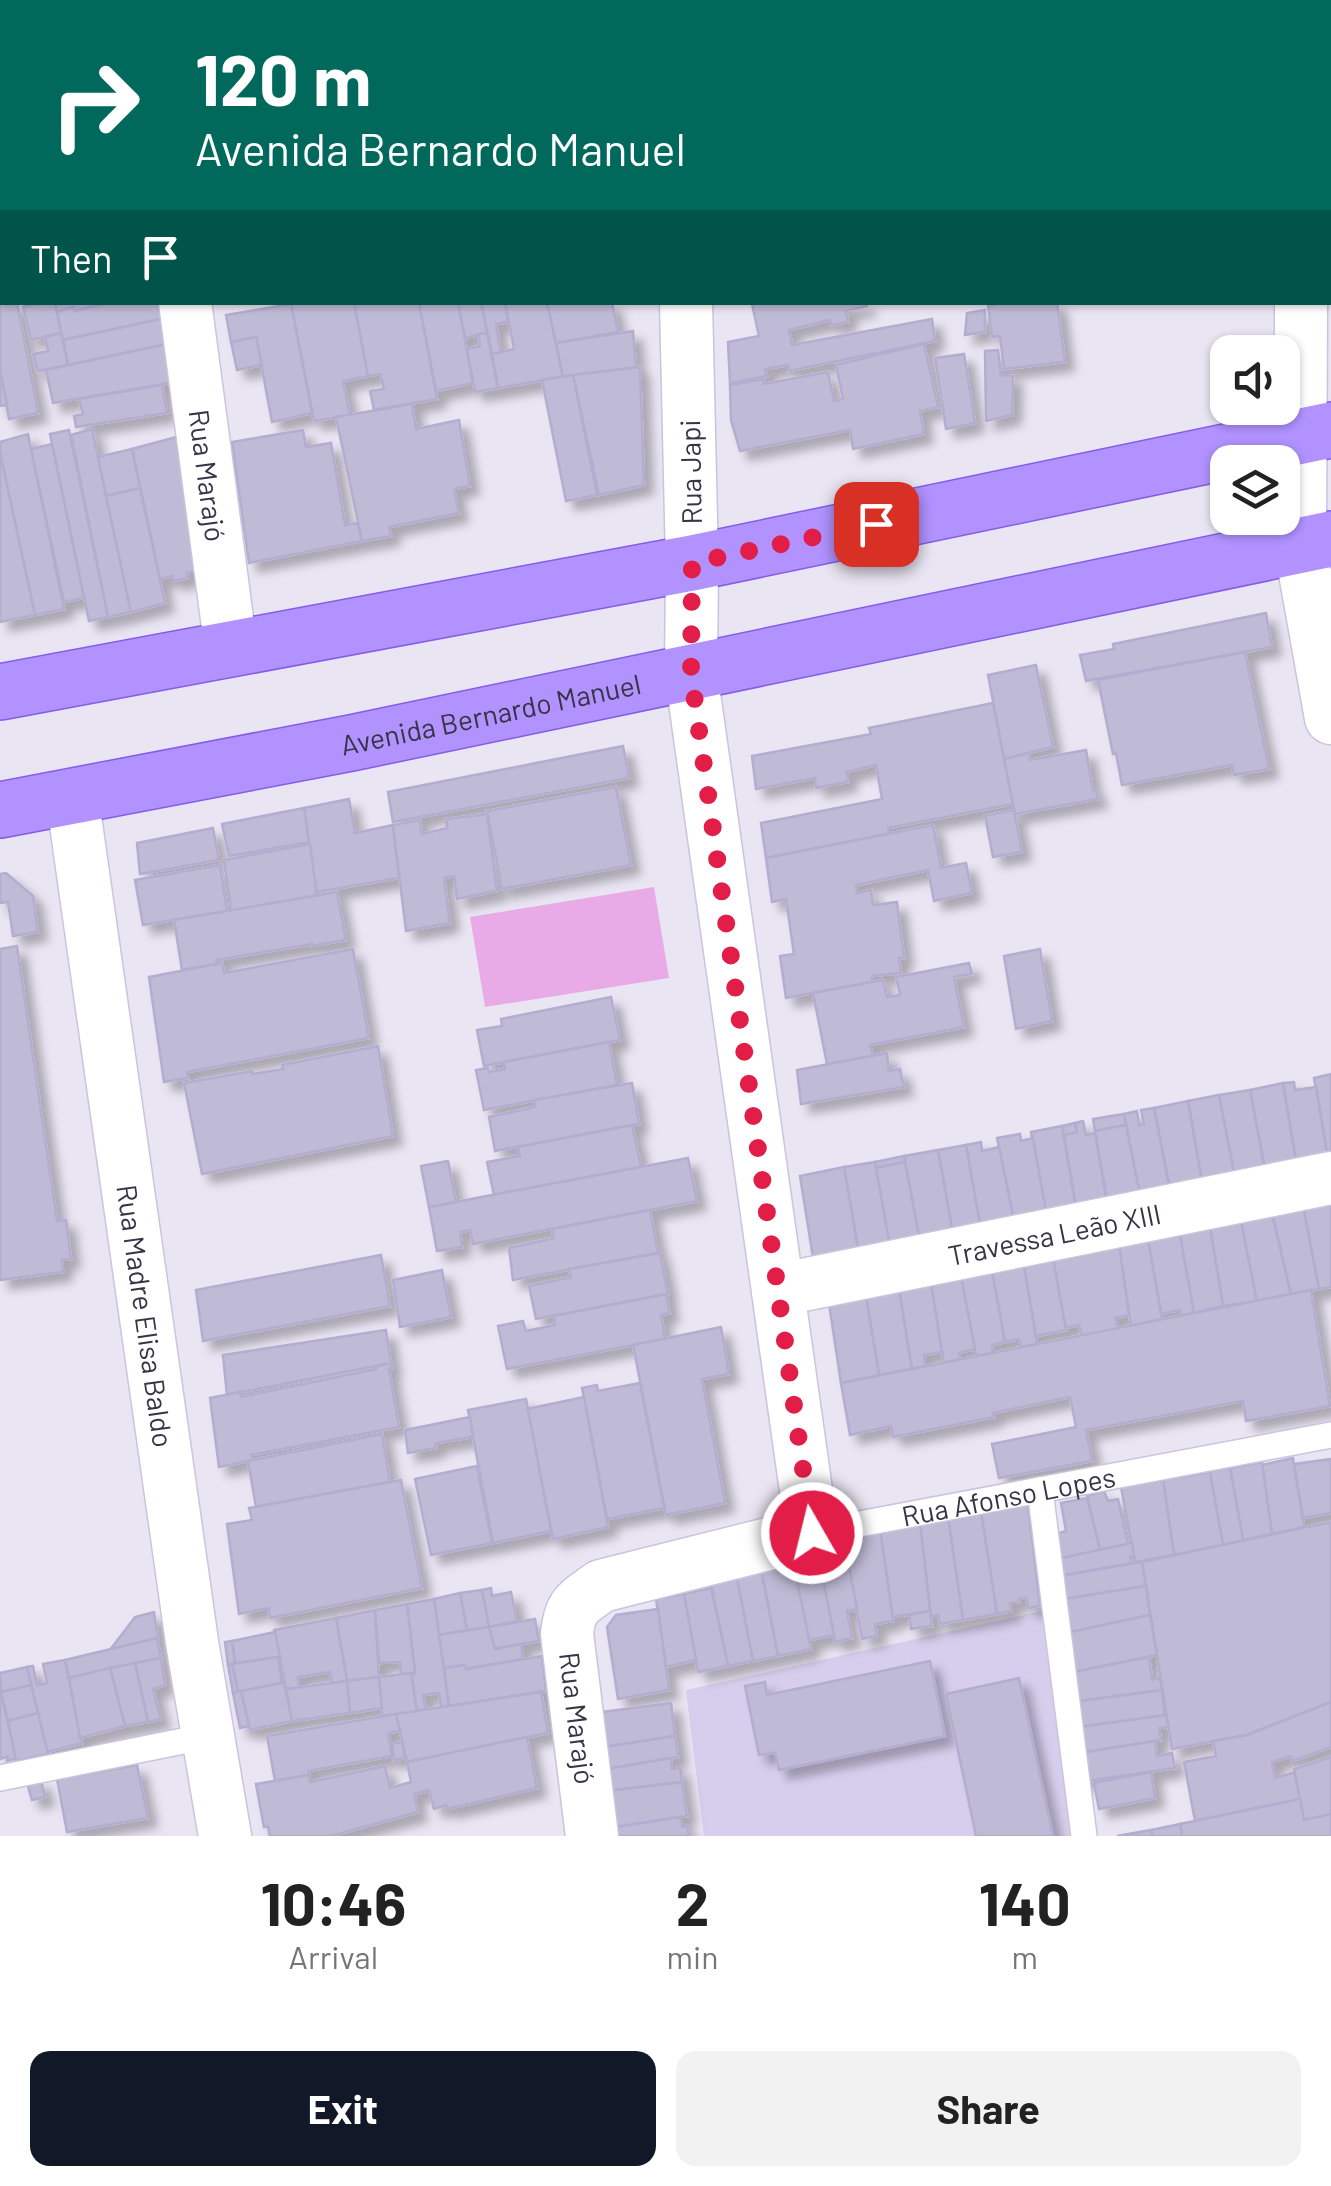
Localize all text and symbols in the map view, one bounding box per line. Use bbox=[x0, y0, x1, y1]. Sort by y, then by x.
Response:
text: 120 m bbox=[195, 36, 371, 120]
icon: right bbox=[30, 40, 160, 170]
text: Avenida Bernardo Manuel bbox=[195, 121, 686, 175]
icon: arrive bbox=[133, 230, 188, 285]
text: Then bbox=[30, 235, 113, 281]
map controls bbox=[1210, 335, 1300, 535]
button: sound bbox=[1210, 335, 1300, 425]
street label: Rua Marajó bbox=[182, 407, 234, 544]
street label: Rua Japi bbox=[672, 419, 708, 525]
button: layers bbox=[1210, 445, 1300, 535]
pin bbox=[834, 482, 919, 567]
icon: arrive bbox=[849, 497, 904, 552]
street label: Avenida Bernardo Manuel bbox=[338, 666, 644, 762]
street label: Rua Madre Elisa Baldo bbox=[110, 1182, 181, 1449]
street label: Travessa Leão XIII bbox=[945, 1196, 1164, 1272]
street label: Rua Afonso Lopes bbox=[899, 1459, 1118, 1533]
position arrow bbox=[760, 1481, 864, 1585]
street label: Rua Marajó bbox=[553, 1650, 603, 1786]
text: 10:46 bbox=[260, 1866, 406, 1938]
text: 2 bbox=[676, 1866, 709, 1938]
text: 140 bbox=[979, 1866, 1071, 1938]
text: Arrival bbox=[289, 1937, 378, 1975]
text: min bbox=[667, 1937, 718, 1975]
text: m bbox=[1012, 1937, 1038, 1975]
button: Exit bbox=[30, 2051, 656, 2166]
button: Share bbox=[676, 2051, 1301, 2166]

